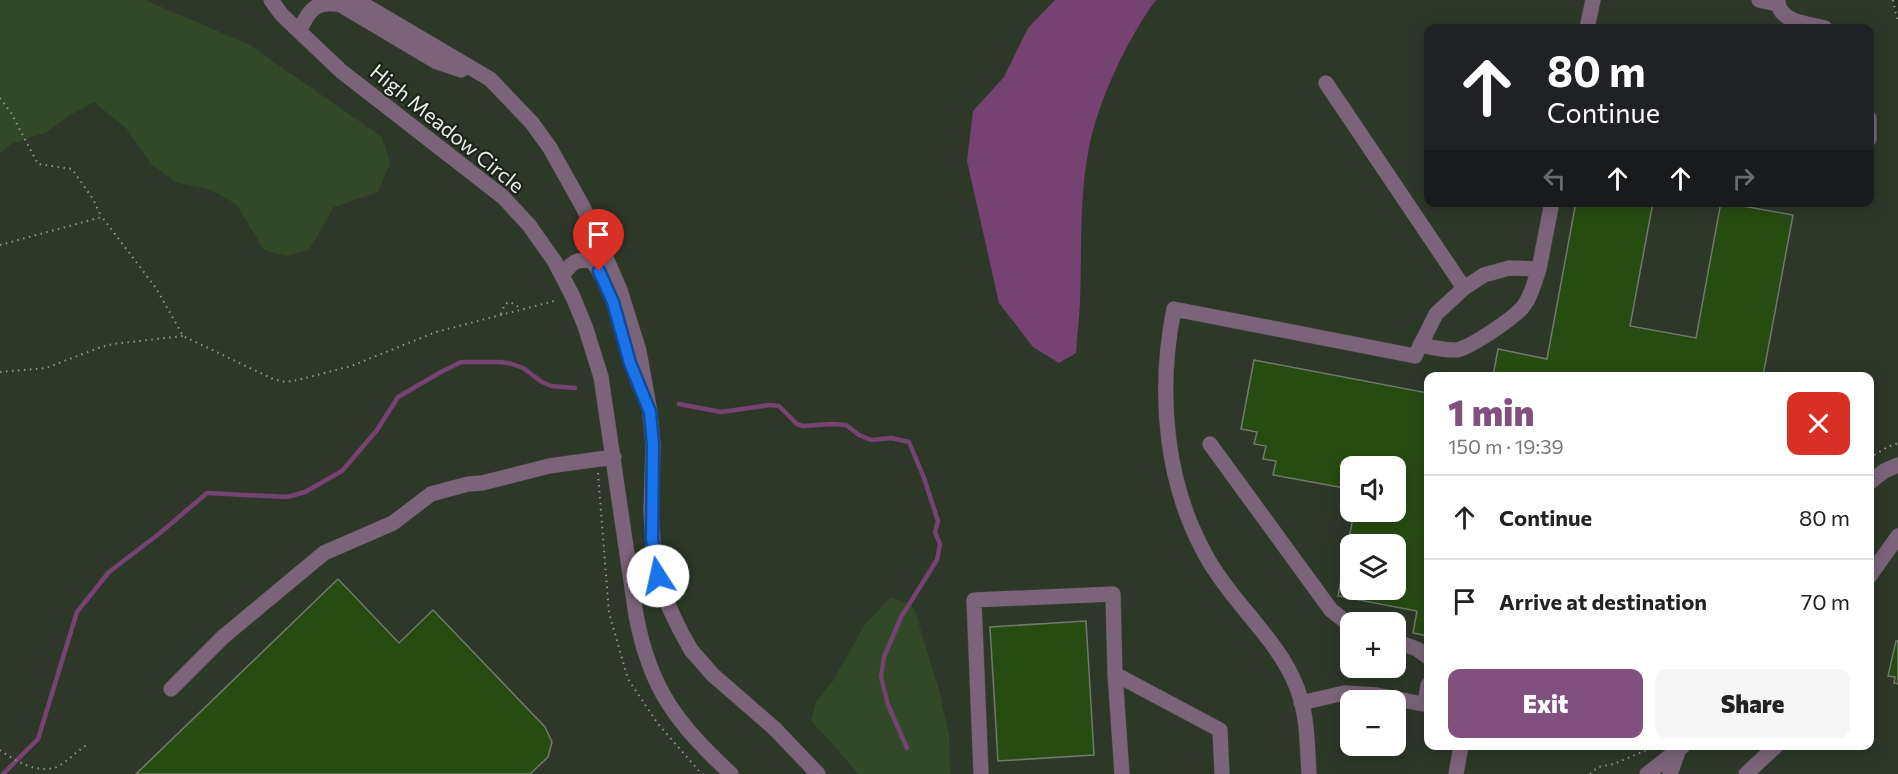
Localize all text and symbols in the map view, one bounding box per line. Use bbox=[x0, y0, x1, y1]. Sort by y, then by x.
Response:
text: 80 m bbox=[1547, 44, 1646, 96]
icon: ahead bbox=[1448, 48, 1526, 126]
street label: High Meadow Circle bbox=[366, 58, 530, 197]
text: Continue bbox=[1547, 96, 1660, 129]
icon: left bbox=[1538, 162, 1571, 195]
icon: ahead bbox=[1601, 162, 1634, 195]
icon: ahead bbox=[1664, 162, 1697, 195]
icon: right bbox=[1727, 162, 1760, 195]
pin bbox=[573, 209, 624, 271]
icon: arrive bbox=[582, 218, 615, 251]
text: 1 min bbox=[1448, 389, 1534, 433]
button: close bbox=[1787, 392, 1850, 455]
text: 150 m · 19:39 bbox=[1448, 434, 1564, 458]
map controls bbox=[1340, 456, 1406, 756]
button: sound bbox=[1340, 456, 1406, 522]
icon: ahead bbox=[1448, 501, 1481, 534]
text: Continue bbox=[1499, 504, 1592, 531]
text: 80 m bbox=[1799, 504, 1850, 531]
button: layers bbox=[1340, 534, 1406, 600]
position arrow bbox=[626, 544, 690, 608]
icon: arrive bbox=[1448, 585, 1481, 618]
text: Arrive at destination bbox=[1499, 588, 1707, 615]
text: 70 m bbox=[1801, 588, 1850, 615]
button: + bbox=[1340, 612, 1406, 678]
button: Exit bbox=[1448, 669, 1643, 738]
button: Share bbox=[1655, 669, 1850, 738]
button: − bbox=[1340, 690, 1406, 756]

